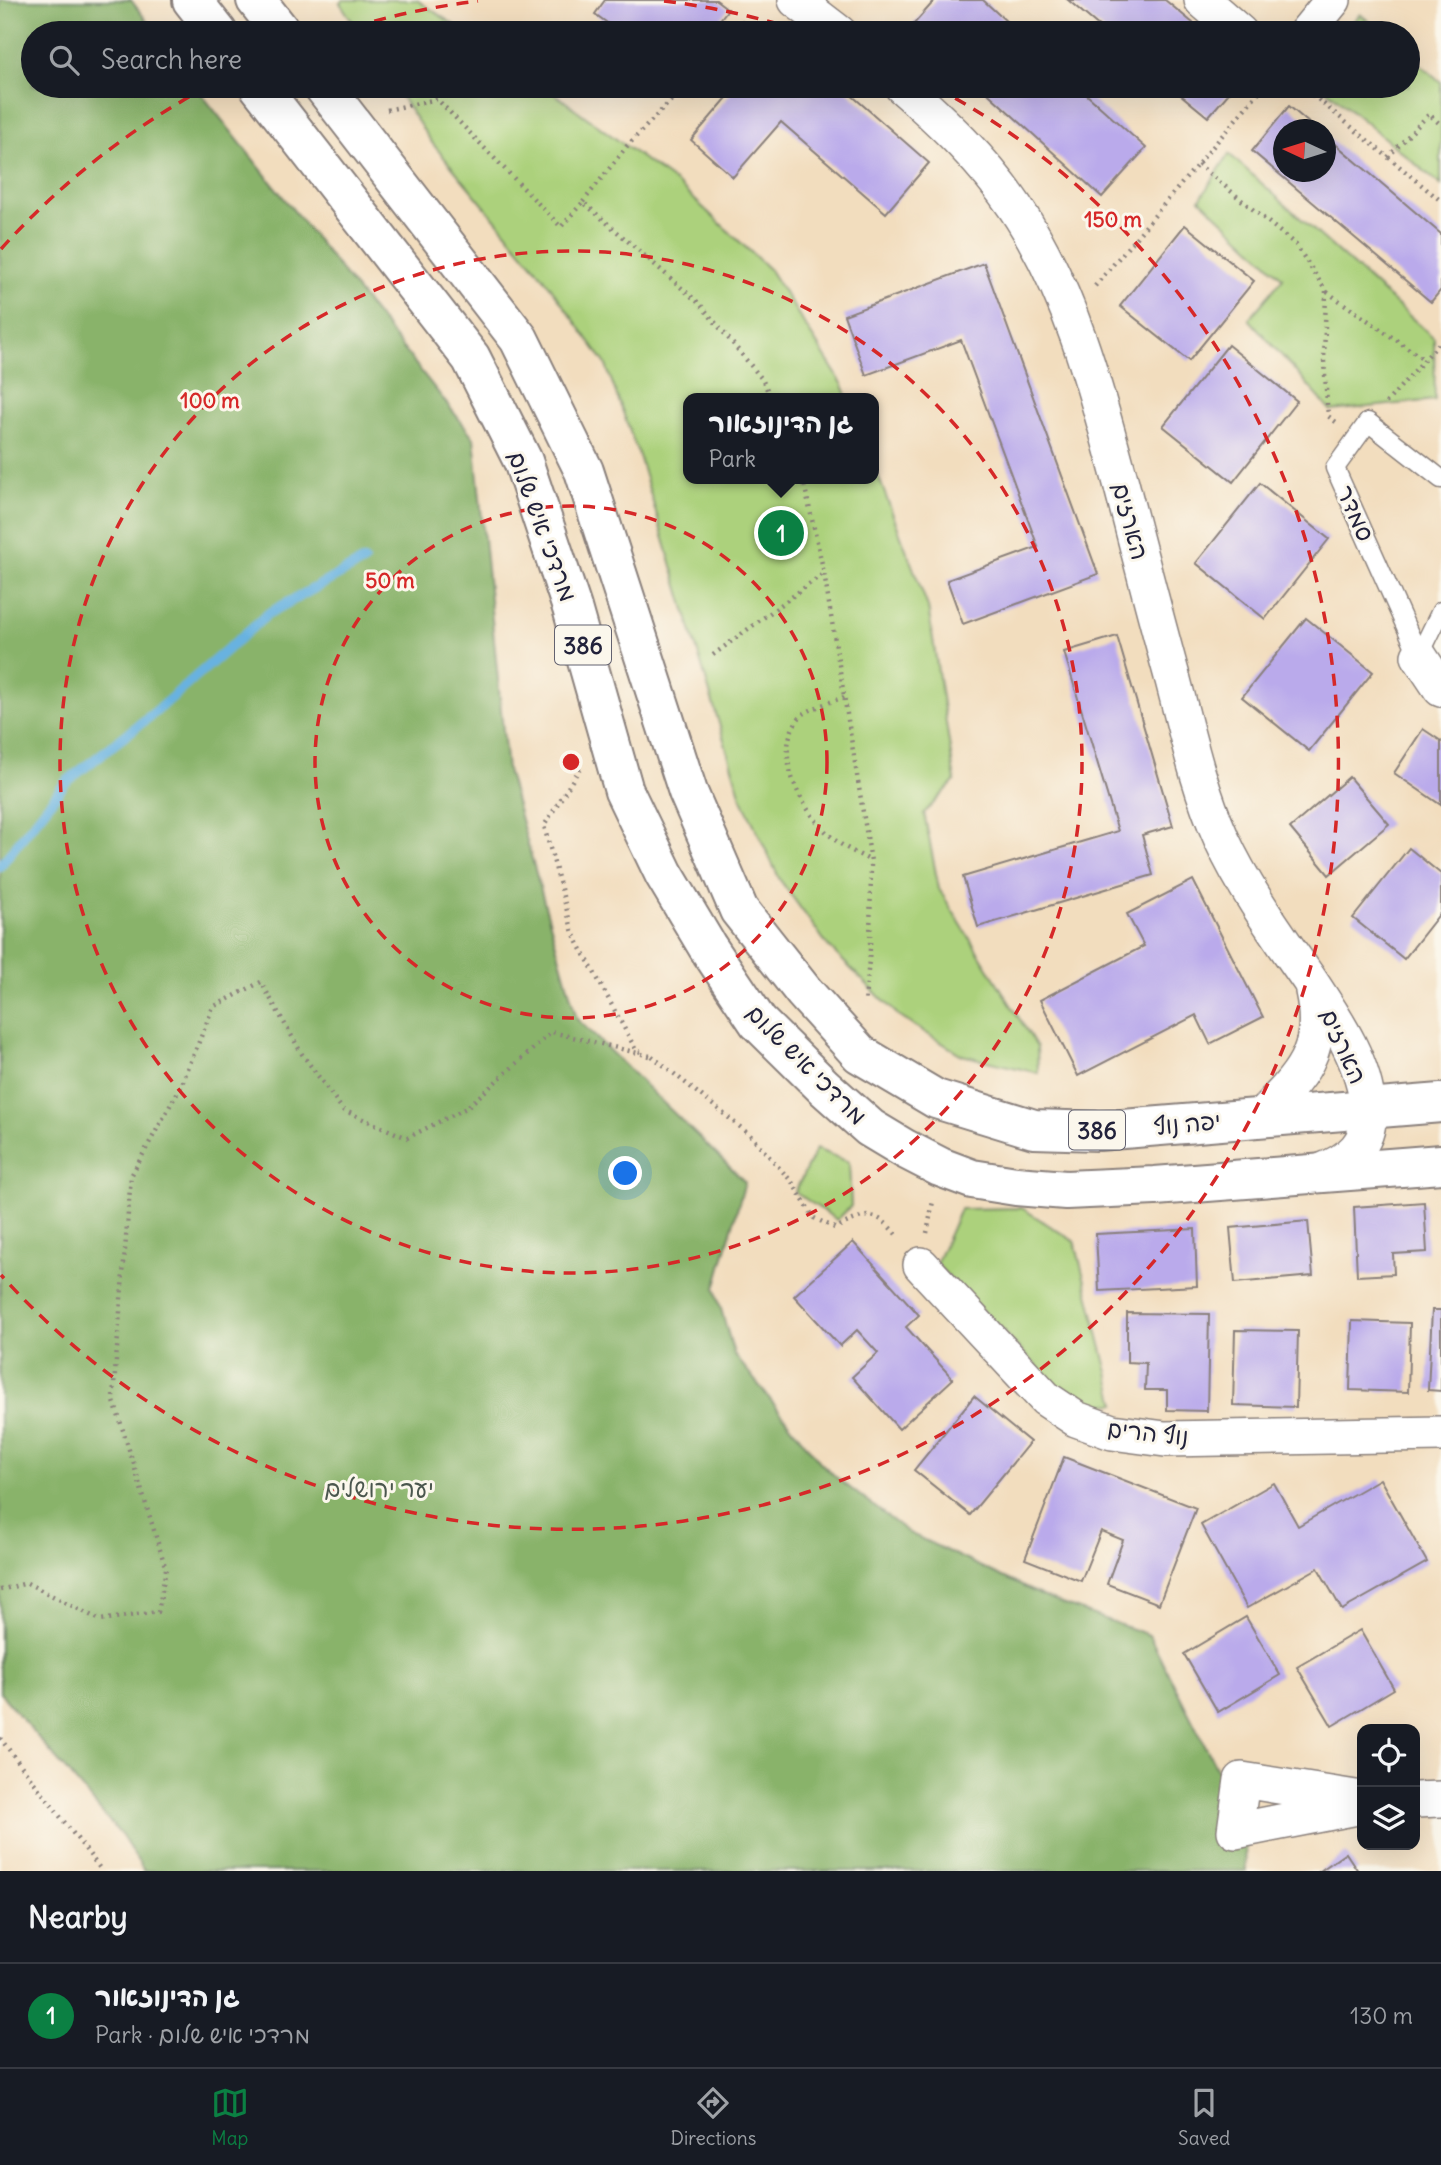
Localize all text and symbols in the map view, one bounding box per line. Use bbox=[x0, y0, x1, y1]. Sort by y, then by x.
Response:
search box bbox=[21, 21, 1420, 98]
icon: search bbox=[45, 41, 83, 79]
text: Search here bbox=[101, 43, 242, 76]
north arrow bbox=[1273, 119, 1336, 182]
text: 150 m bbox=[1084, 206, 1142, 233]
text: 100 m bbox=[180, 387, 240, 414]
popup bbox=[683, 393, 879, 484]
text: גן הדינוזאור bbox=[709, 406, 853, 439]
text: Park bbox=[709, 444, 756, 473]
street label: מרדכי איש שלום bbox=[502, 446, 584, 606]
street label: הארזים bbox=[1106, 479, 1156, 563]
street label: סמדר bbox=[1330, 480, 1382, 546]
pin: 1 bbox=[758, 507, 804, 559]
text: 50 m bbox=[365, 567, 415, 594]
road number: 386 bbox=[555, 625, 611, 664]
centre of rings bbox=[559, 750, 583, 774]
street label: מרדכי איש שלום bbox=[740, 997, 874, 1131]
street label: הארזים bbox=[1314, 1004, 1374, 1088]
street label: יפה נוף bbox=[1152, 1105, 1222, 1141]
road number: 386 bbox=[1069, 1110, 1125, 1149]
your location bbox=[608, 1156, 642, 1190]
street label: נוף הרים bbox=[1106, 1413, 1190, 1451]
park label: יער ירושלים bbox=[324, 1473, 434, 1503]
map controls bbox=[1357, 1724, 1420, 1850]
button: locate bbox=[1357, 1724, 1420, 1787]
button: layers bbox=[1357, 1787, 1420, 1850]
text: Nearby bbox=[28, 1898, 128, 1936]
text: גן הדינוזאור bbox=[95, 1980, 240, 2013]
text: 1 bbox=[46, 2001, 56, 2030]
text: 130 m bbox=[1350, 2001, 1413, 2030]
text: Park · מרדכי איש שלום bbox=[95, 2020, 310, 2049]
tab: Map bbox=[211, 2084, 249, 2150]
tab: Directions bbox=[671, 2084, 756, 2150]
tab: Saved bbox=[1178, 2084, 1230, 2150]

